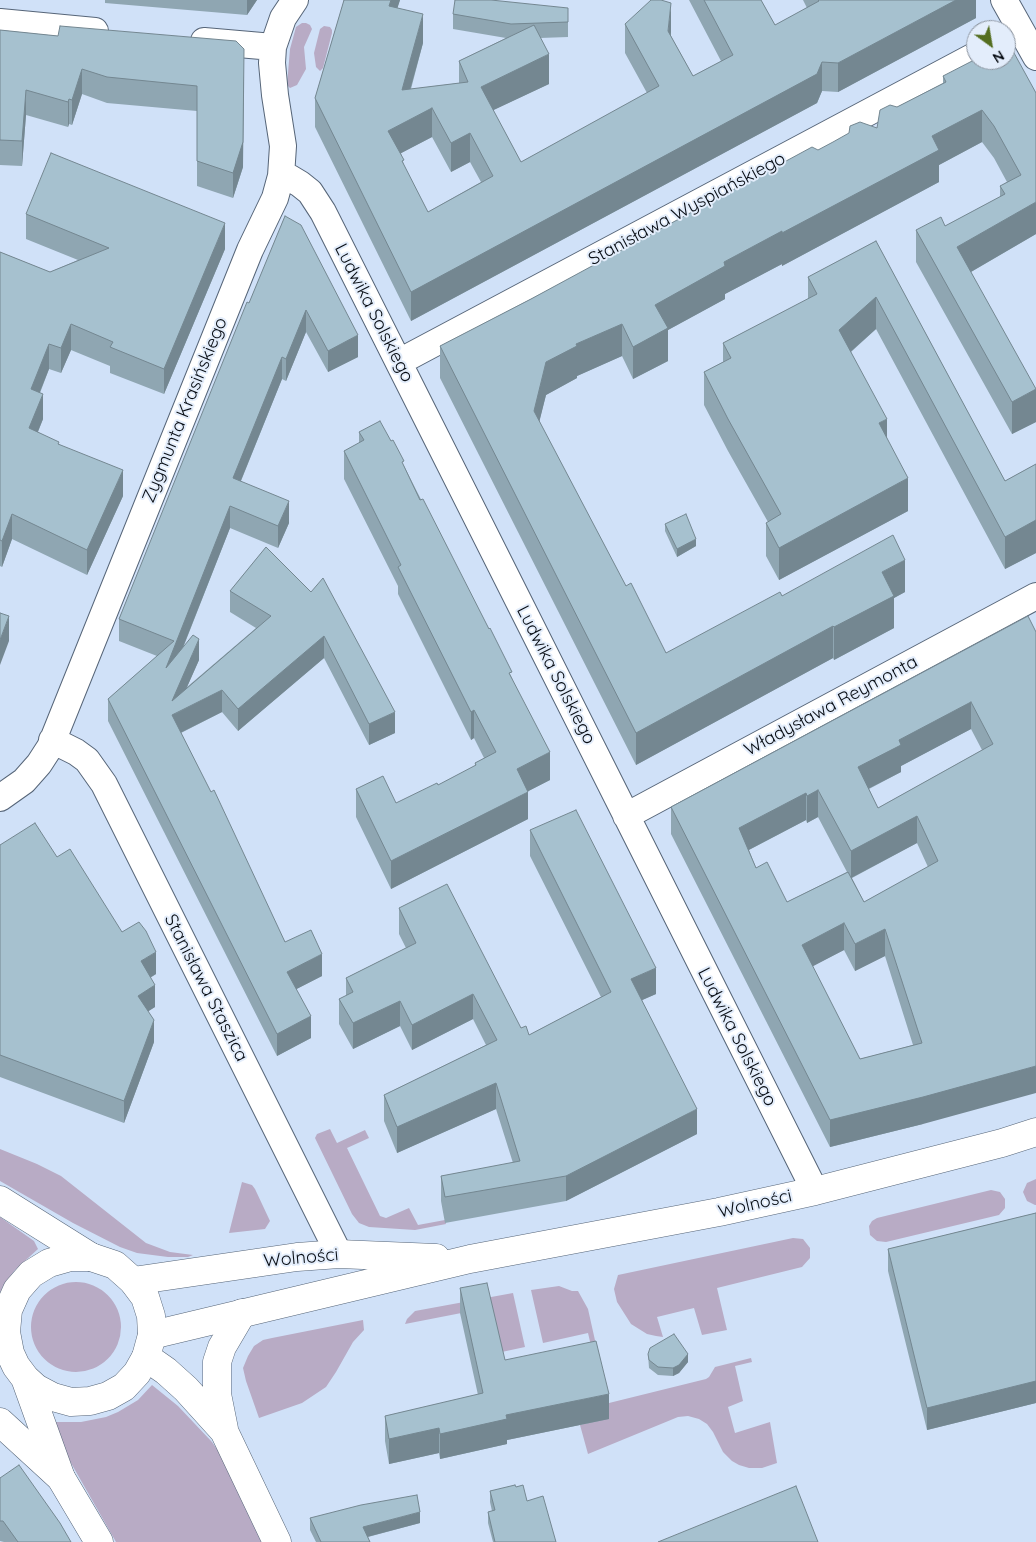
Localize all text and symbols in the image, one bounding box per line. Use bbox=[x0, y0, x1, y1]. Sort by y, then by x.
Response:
north arrow bbox=[966, 20, 1016, 70]
text: N bbox=[989, 47, 1008, 67]
street label: Stanisława Wyspiańskiego bbox=[585, 148, 789, 270]
street label: Ludwika Solskiego bbox=[330, 240, 418, 386]
street label: Zygmunta Krasińskiego bbox=[138, 314, 232, 506]
street label: Ludwika Solskiego bbox=[512, 602, 600, 748]
street label: Władysława Reymonta bbox=[741, 651, 921, 761]
street label: Stanisława Staszica bbox=[159, 911, 253, 1065]
street label: Ludwika Solskiego bbox=[693, 964, 781, 1110]
street label: Wolności bbox=[716, 1185, 794, 1223]
street label: Wolności bbox=[263, 1244, 339, 1272]

